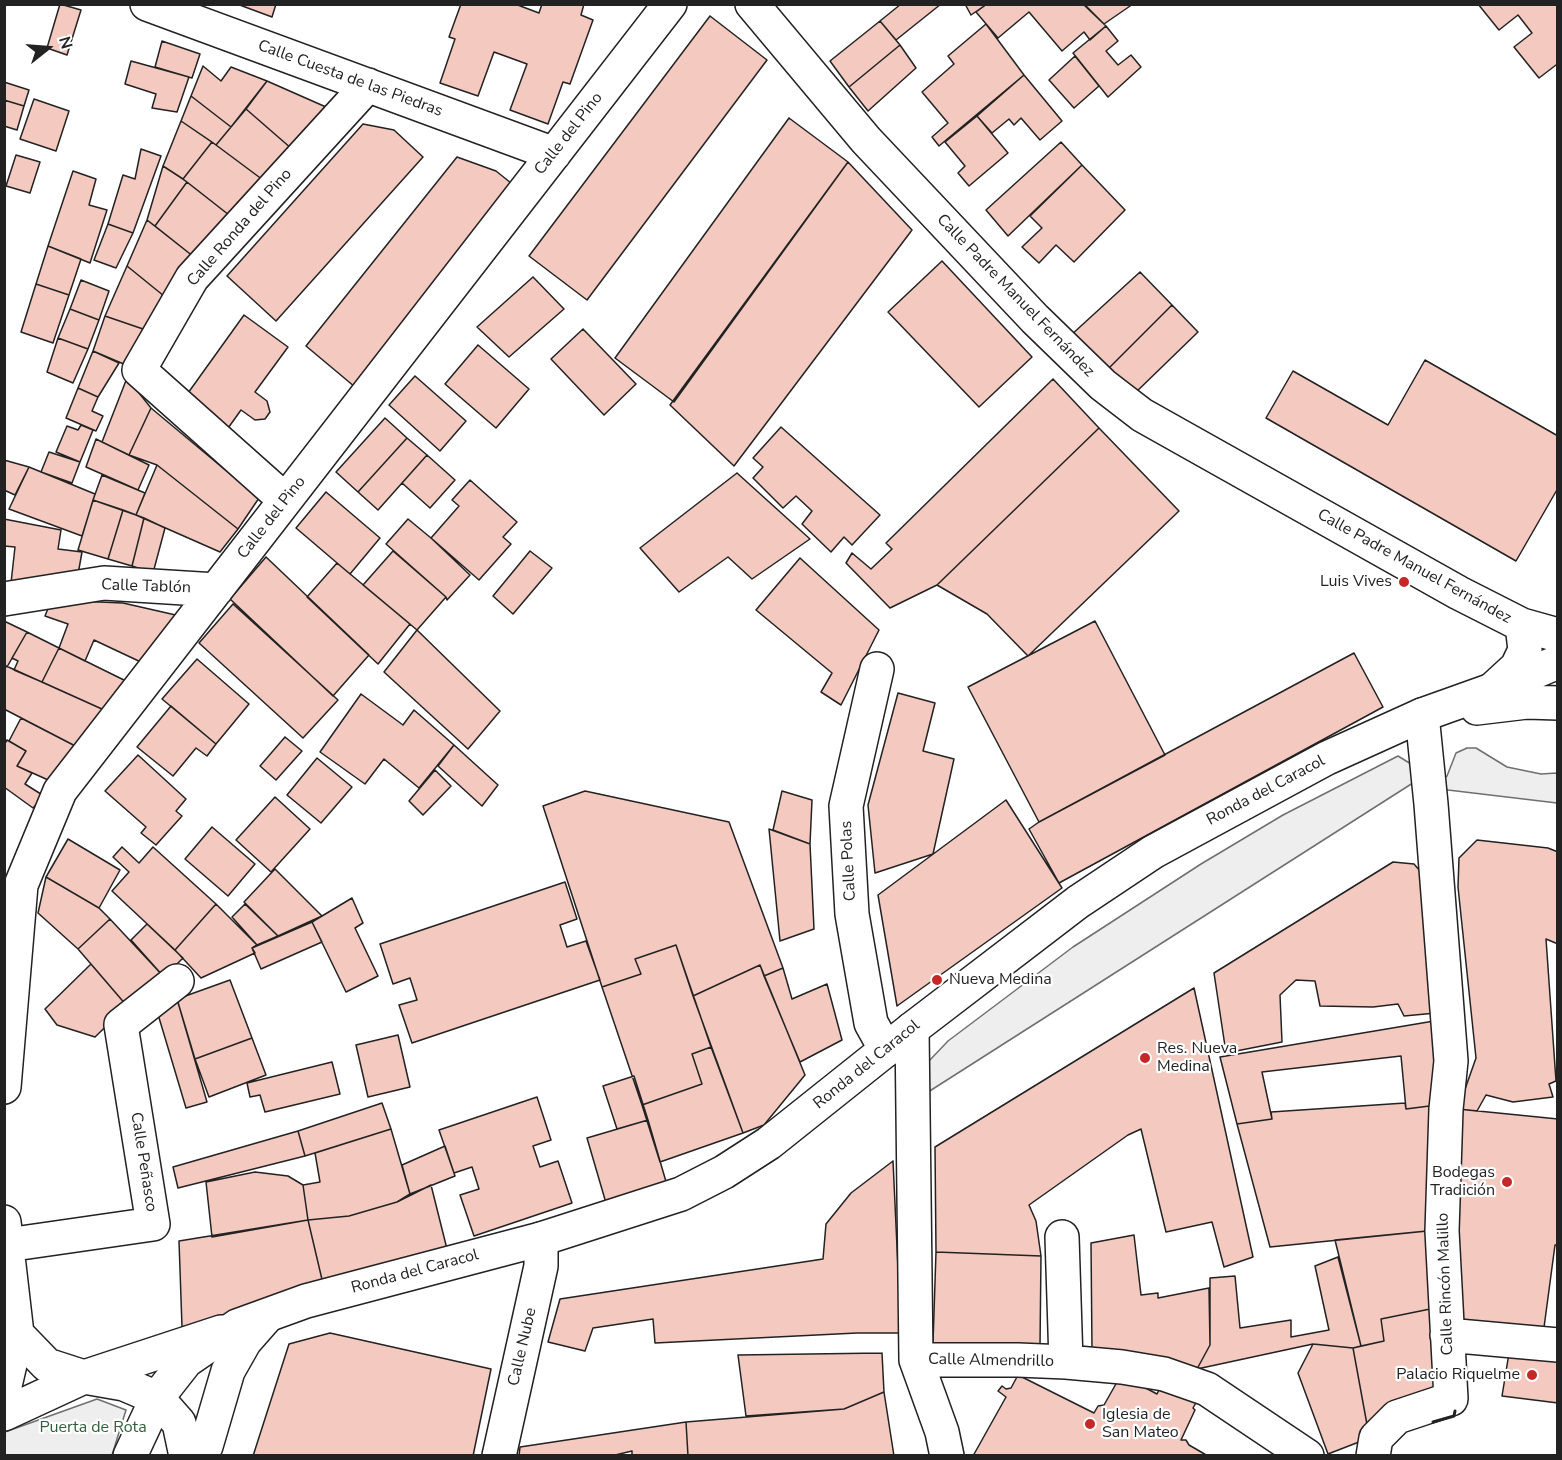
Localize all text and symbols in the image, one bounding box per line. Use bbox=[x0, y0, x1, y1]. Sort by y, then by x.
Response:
north arrow bbox=[18, 18, 78, 78]
text: N bbox=[53, 34, 77, 52]
street label: Calle Cuesta de las Piedras bbox=[255, 37, 445, 121]
street label: Calle del Pino bbox=[531, 89, 607, 179]
street label: Calle Ronda del Pino bbox=[184, 165, 296, 291]
street label: Calle Padre Manuel Fernández bbox=[932, 211, 1098, 381]
street label: Calle del Pino bbox=[234, 473, 310, 563]
street label: Calle Padre Manuel Fernández bbox=[1314, 506, 1514, 628]
place label: Luis Vives bbox=[1320, 572, 1392, 592]
marker: Luis Vives bbox=[1397, 575, 1411, 589]
street label: Calle Tablón bbox=[101, 576, 191, 598]
street label: Ronda del Caracol bbox=[1204, 752, 1328, 830]
street label: Calle Polas bbox=[837, 820, 861, 902]
place label: Nueva Medina bbox=[949, 970, 1052, 990]
marker: Nueva Medina bbox=[930, 973, 944, 987]
street label: Ronda del Caracol bbox=[810, 1016, 924, 1114]
place label: Res. Nueva Medina bbox=[1157, 1039, 1237, 1077]
marker: Res. Nueva Medina bbox=[1138, 1051, 1152, 1065]
street label: Calle Peñasco bbox=[126, 1111, 160, 1213]
place label: Bodegas Tradición bbox=[1430, 1163, 1495, 1201]
marker: Bodegas Tradición bbox=[1500, 1175, 1514, 1189]
street label: Calle Rincón Malillo bbox=[1434, 1212, 1458, 1356]
street label: Ronda del Caracol bbox=[349, 1246, 481, 1298]
street label: Calle Nube bbox=[505, 1306, 541, 1388]
street label: Calle Almendrillo bbox=[928, 1350, 1054, 1372]
place label: Palacio Riquelme bbox=[1396, 1365, 1520, 1385]
marker: Palacio Riquelme bbox=[1525, 1368, 1539, 1382]
place label: Iglesia de San Mateo bbox=[1102, 1405, 1179, 1443]
marker: Iglesia de San Mateo bbox=[1083, 1417, 1097, 1431]
park label: Puerta de Rota bbox=[39, 1418, 147, 1438]

